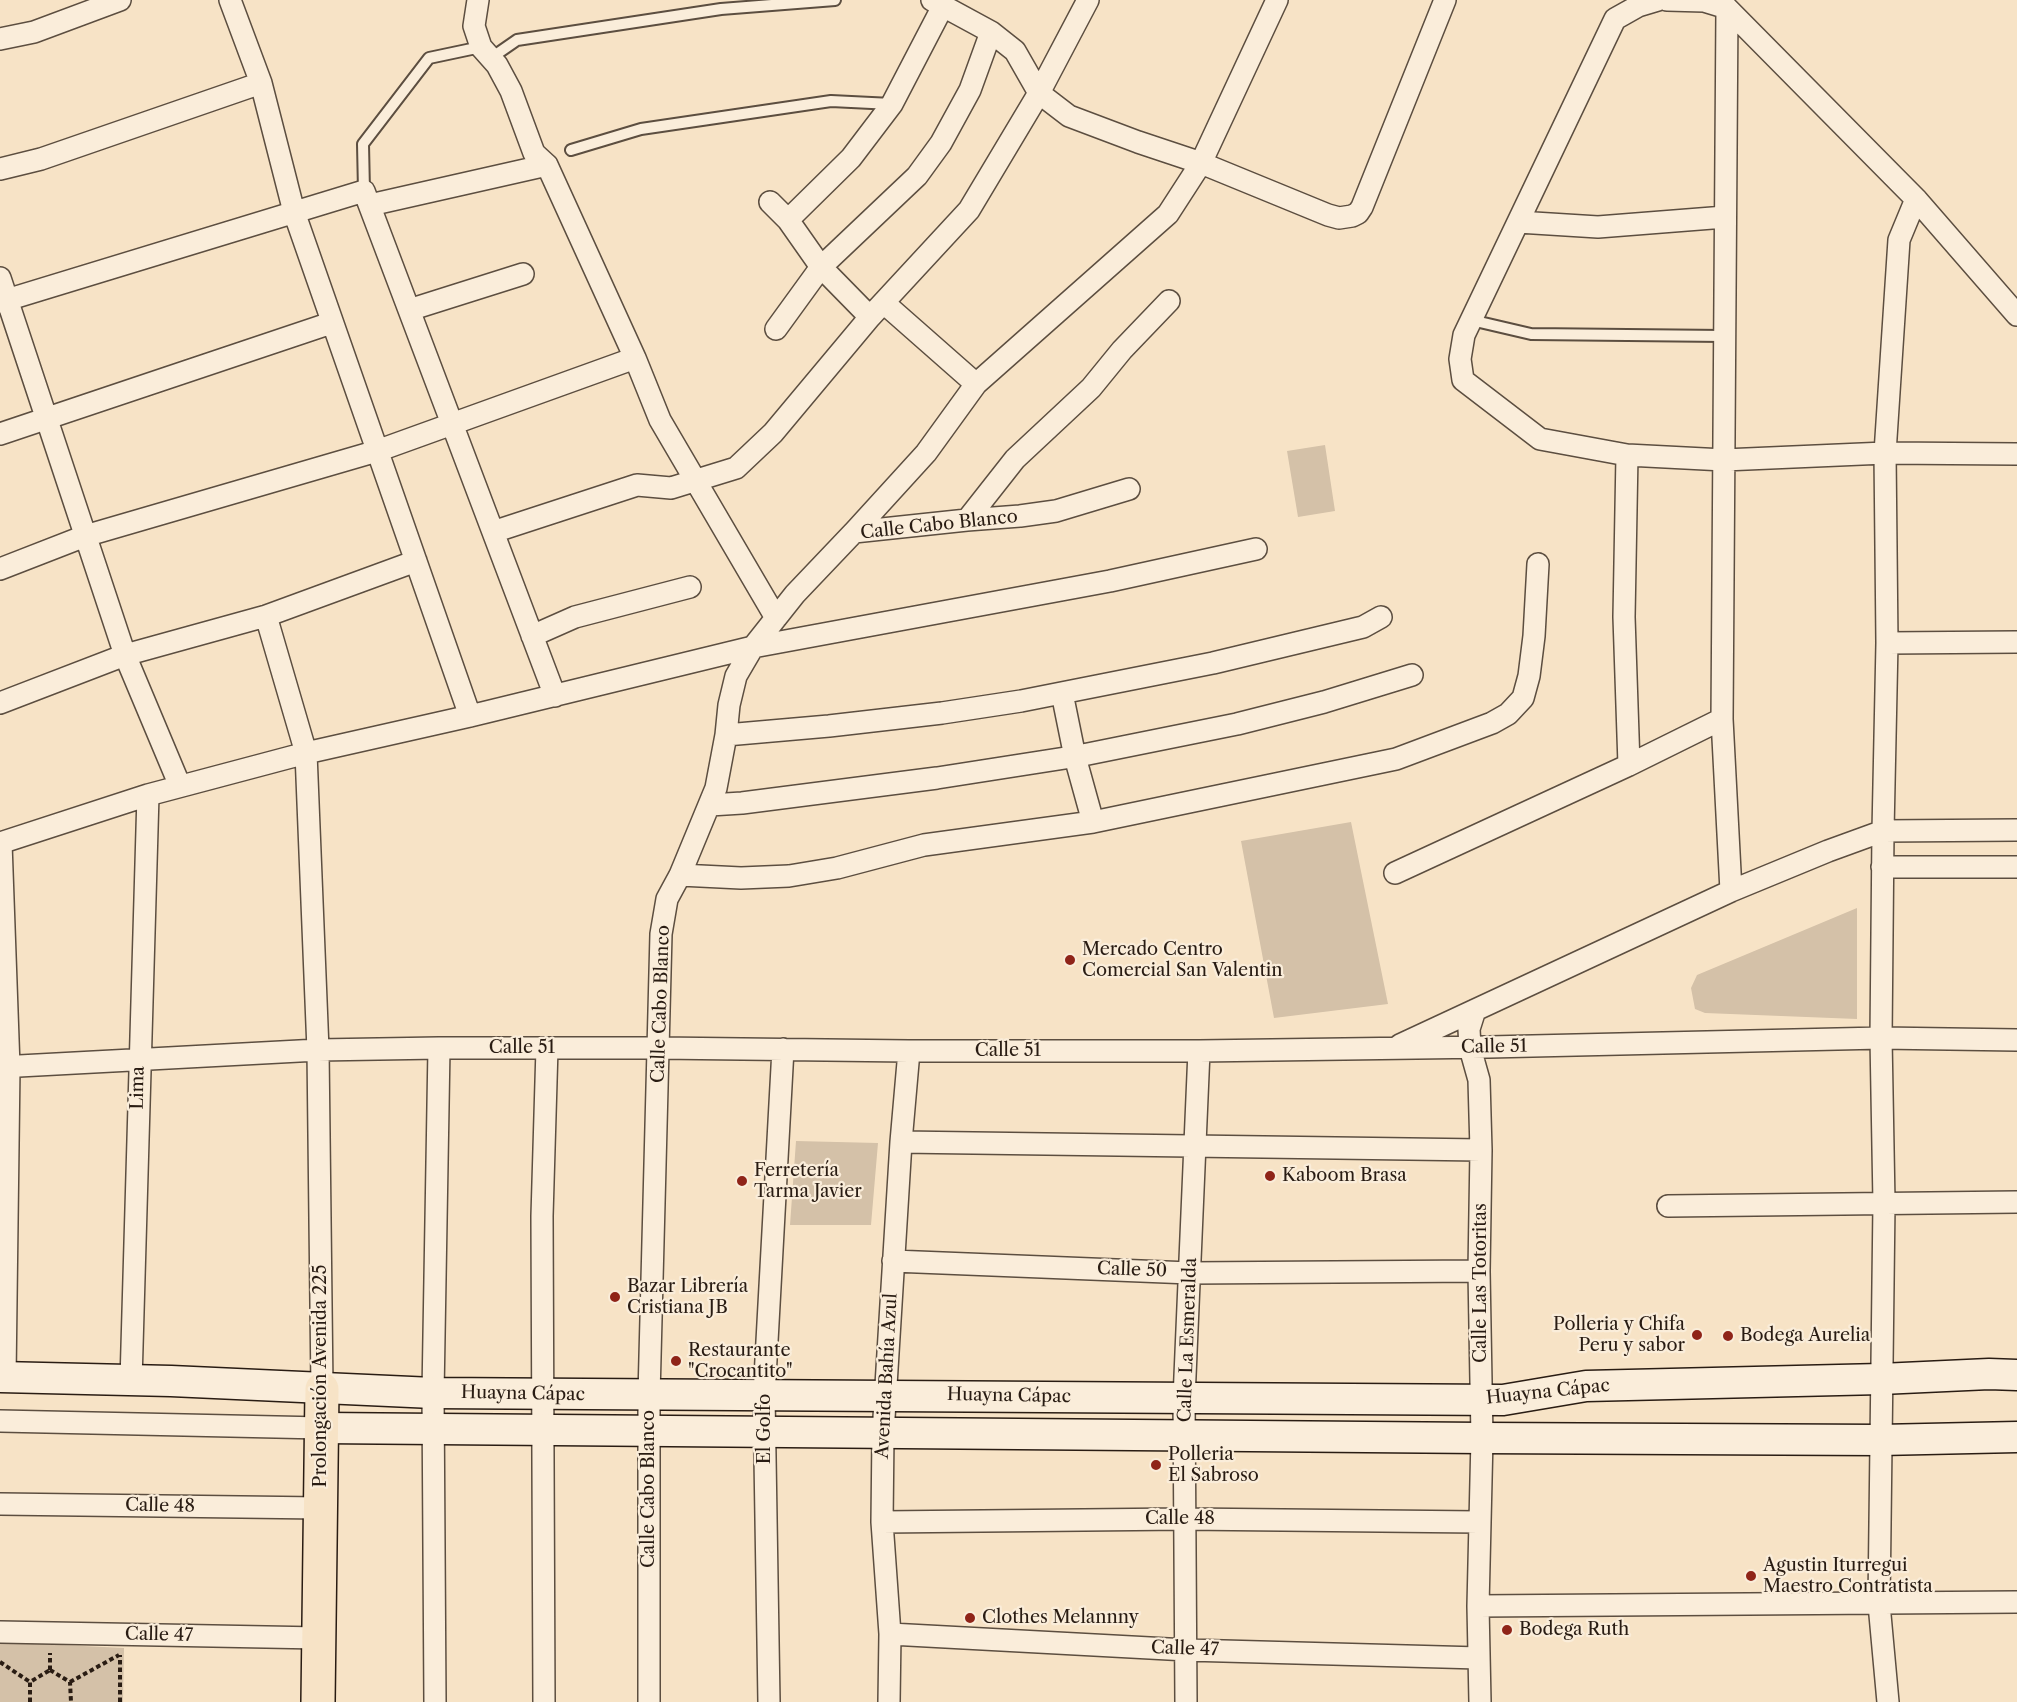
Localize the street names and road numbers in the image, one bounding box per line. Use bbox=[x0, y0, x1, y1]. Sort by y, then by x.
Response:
street label: Calle Cabo Blanco bbox=[859, 506, 1019, 544]
street label: Calle Cabo Blanco bbox=[647, 925, 675, 1083]
street label: Calle 51 bbox=[1461, 1036, 1527, 1058]
street label: Calle 51 bbox=[489, 1037, 555, 1059]
street label: Calle 51 bbox=[975, 1040, 1041, 1062]
street label: Lima bbox=[127, 1066, 149, 1110]
street label: Calle Las Totoritas bbox=[1470, 1203, 1492, 1363]
street label: Calle La Esmeralda bbox=[1174, 1257, 1202, 1423]
street label: Calle 50 bbox=[1097, 1258, 1167, 1282]
street label: Prolongación Avenida 225 bbox=[310, 1265, 332, 1487]
street label: Avenida Bahía Azul bbox=[872, 1293, 902, 1459]
street label: Huayna Cápac bbox=[1485, 1375, 1611, 1409]
street label: Huayna Cápac bbox=[461, 1382, 585, 1406]
street label: Huayna Cápac bbox=[947, 1384, 1071, 1408]
street label: El Golfo bbox=[754, 1394, 776, 1464]
street label: Calle Cabo Blanco bbox=[638, 1410, 660, 1568]
street label: Calle 48 bbox=[125, 1495, 195, 1517]
street label: Calle 48 bbox=[1145, 1508, 1215, 1530]
street label: Calle 47 bbox=[125, 1624, 193, 1646]
street label: Calle 47 bbox=[1151, 1637, 1219, 1661]

